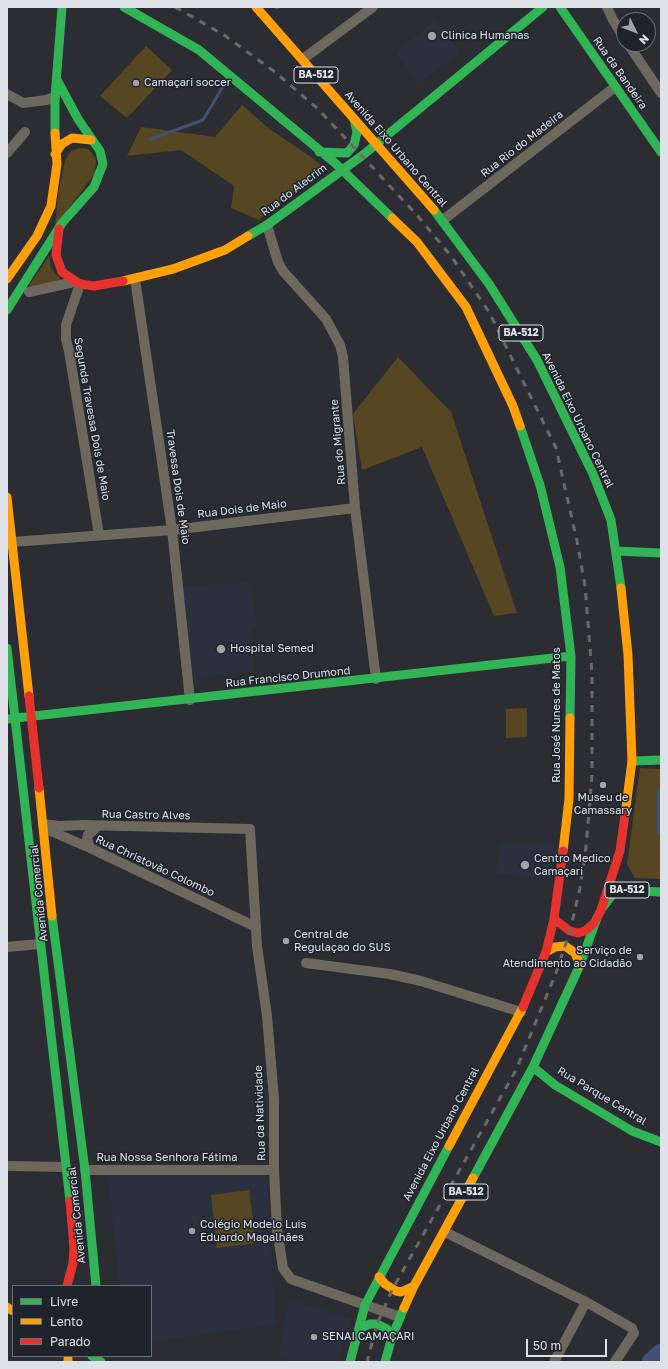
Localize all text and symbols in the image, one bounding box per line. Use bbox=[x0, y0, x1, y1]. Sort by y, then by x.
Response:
north arrow bbox=[616, 12, 656, 52]
place label: Clinica Humanas bbox=[441, 29, 529, 43]
marker: Clinica Humanas bbox=[426, 30, 438, 42]
text: N bbox=[637, 32, 652, 47]
street label: Rua da Bandeira bbox=[590, 34, 650, 112]
road number: BA-512 bbox=[294, 67, 338, 83]
place label: Camaçari soccer bbox=[144, 76, 231, 90]
marker: Camaçari soccer bbox=[131, 78, 141, 88]
street label: Avenida Eixo Urbano Central bbox=[342, 88, 450, 210]
street label: Rua Rio do Madeira bbox=[478, 108, 566, 180]
street label: Rua do Alecrim bbox=[259, 161, 329, 219]
road number: BA-512 bbox=[499, 325, 543, 341]
street label: Segunda Travessa Dois de Maio bbox=[71, 336, 113, 502]
street label: Avenida Eixo Urbano Central bbox=[539, 350, 617, 490]
street label: Rua do Migrante bbox=[328, 399, 348, 485]
street label: Travessa Dois de Maio bbox=[163, 429, 193, 545]
street label: Rua Dois de Maio bbox=[197, 497, 287, 521]
place label: Hospital Semed bbox=[230, 642, 314, 656]
marker: Hospital Semed bbox=[215, 643, 227, 655]
street label: Rua José Nunes de Matos bbox=[550, 647, 564, 783]
street label: Rua Francisco Drumond bbox=[225, 664, 351, 690]
marker: Museu de Camassary bbox=[598, 780, 608, 790]
place label: Museu de Camassary bbox=[574, 791, 632, 817]
street label: Rua Castro Alves bbox=[101, 808, 191, 822]
street label: Rua Christovão Colombo bbox=[93, 833, 217, 899]
street label: Avenida Comercial bbox=[27, 844, 51, 942]
place label: Centro Medico Camaçari bbox=[534, 852, 611, 878]
marker: Centro Medico Camaçari bbox=[519, 859, 531, 871]
road number: BA-512 bbox=[605, 882, 649, 898]
place label: Central de Regulaçao do SUS bbox=[294, 928, 391, 954]
marker: Central de Regulaçao do SUS bbox=[281, 936, 291, 946]
place label: Serviço de Atendimento ao Cidadão bbox=[503, 944, 632, 970]
marker: Serviço de Atendimento ao Cidadão bbox=[635, 952, 645, 962]
street label: Rua Parque Central bbox=[555, 1064, 649, 1128]
street label: Rua da Natividade bbox=[252, 1065, 268, 1161]
street label: Avenida Eixo Urbano Central bbox=[400, 1065, 482, 1203]
street label: Rua Nossa Senhora Fátima bbox=[97, 1151, 237, 1165]
street label: Avenida Comercial bbox=[65, 1166, 89, 1264]
road number: BA-512 bbox=[444, 1184, 488, 1200]
place label: Colégio Modelo Luis Eduardo Magalhães bbox=[200, 1218, 306, 1244]
marker: Colégio Modelo Luis Eduardo Magalhães bbox=[187, 1226, 197, 1236]
legend bbox=[12, 1285, 152, 1357]
text: Livre bbox=[50, 1294, 78, 1309]
text: Lento bbox=[50, 1314, 83, 1329]
place label: SENAI CAMAÇARI bbox=[322, 1330, 414, 1344]
scale bar bbox=[528, 1331, 609, 1357]
marker: SENAI CAMAÇARI bbox=[309, 1332, 319, 1342]
text: Parado bbox=[50, 1334, 90, 1349]
text: 50 m bbox=[533, 1338, 561, 1353]

